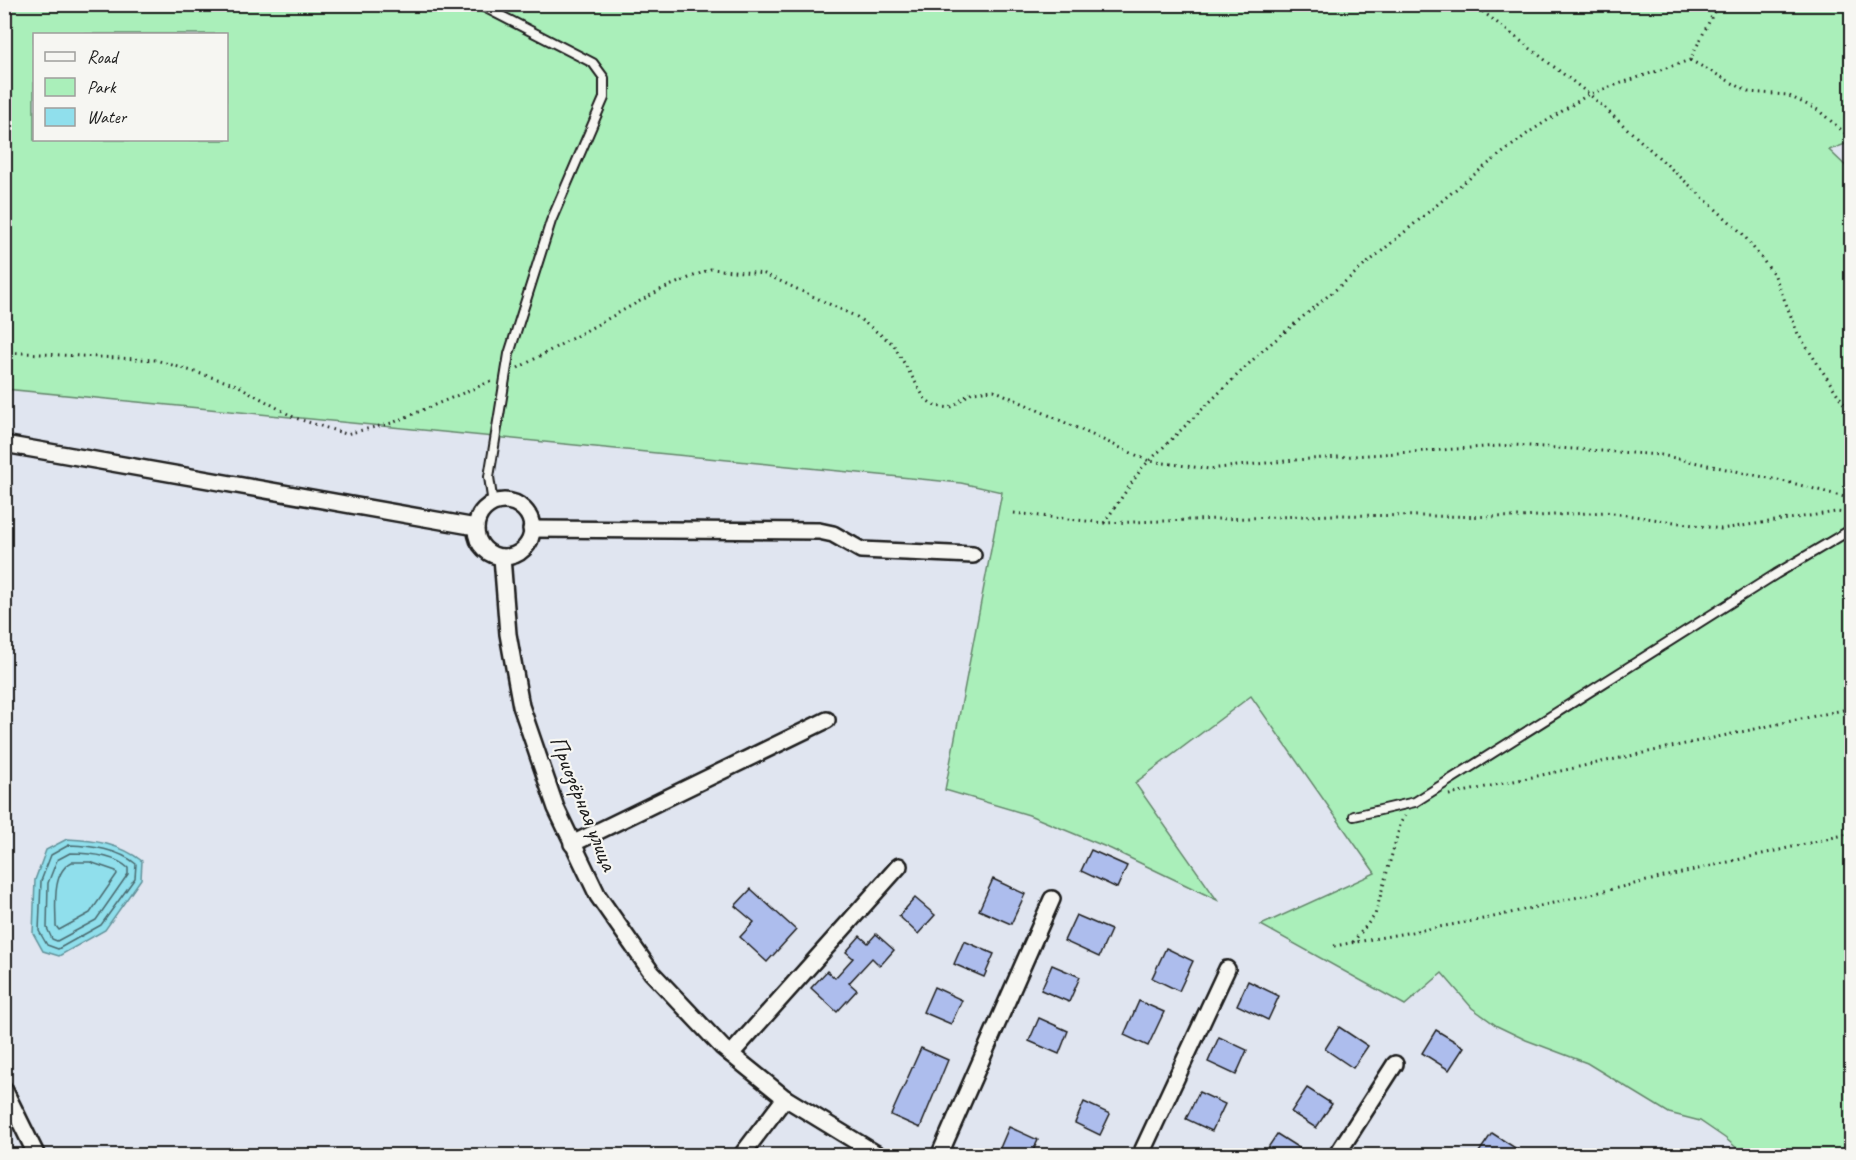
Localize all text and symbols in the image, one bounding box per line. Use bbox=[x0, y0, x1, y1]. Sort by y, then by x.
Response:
legend bbox=[33, 33, 228, 141]
text: Road bbox=[87, 46, 120, 68]
text: Park bbox=[87, 76, 117, 98]
text: Water bbox=[87, 106, 128, 128]
street label: Приозёрная улица bbox=[543, 731, 625, 876]

